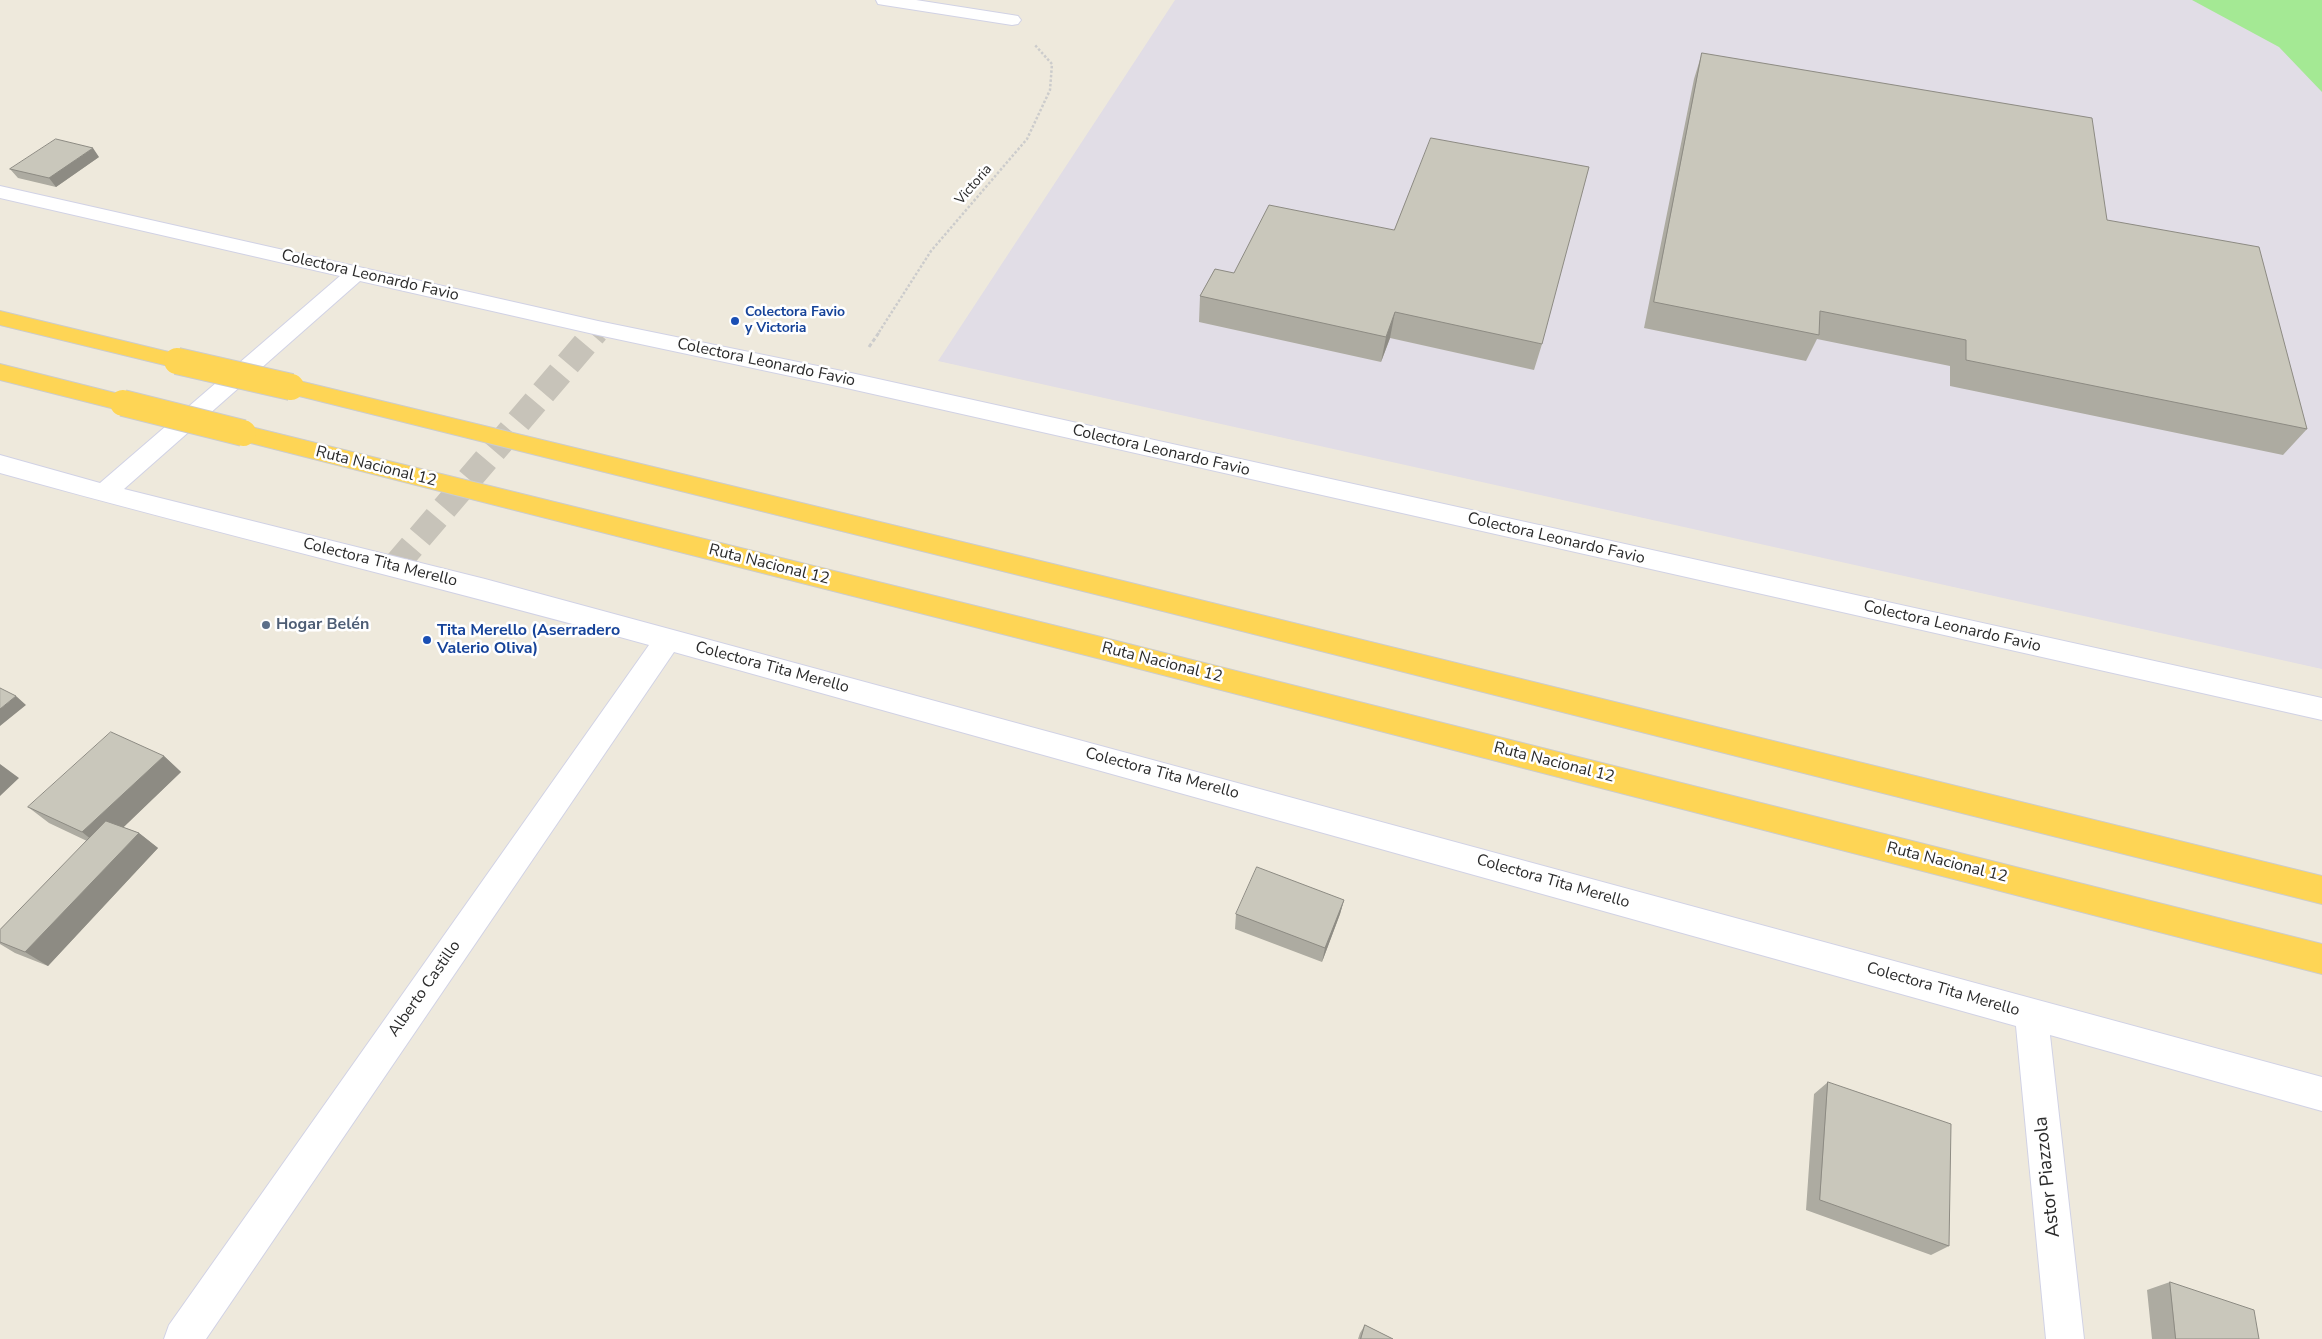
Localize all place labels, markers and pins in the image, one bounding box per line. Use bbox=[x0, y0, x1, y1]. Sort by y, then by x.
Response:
place label: Colectora Favio y Victoria bbox=[745, 305, 845, 338]
marker: Colectora Favio y Victoria bbox=[729, 315, 741, 327]
place label: Hogar Belén bbox=[276, 615, 369, 635]
marker: Hogar Belén bbox=[260, 619, 272, 631]
place label: Tita Merello (Aserradero Valerio Oliva) bbox=[437, 621, 620, 659]
marker: Tita Merello (Aserradero Valerio Oliva) bbox=[421, 634, 433, 646]

